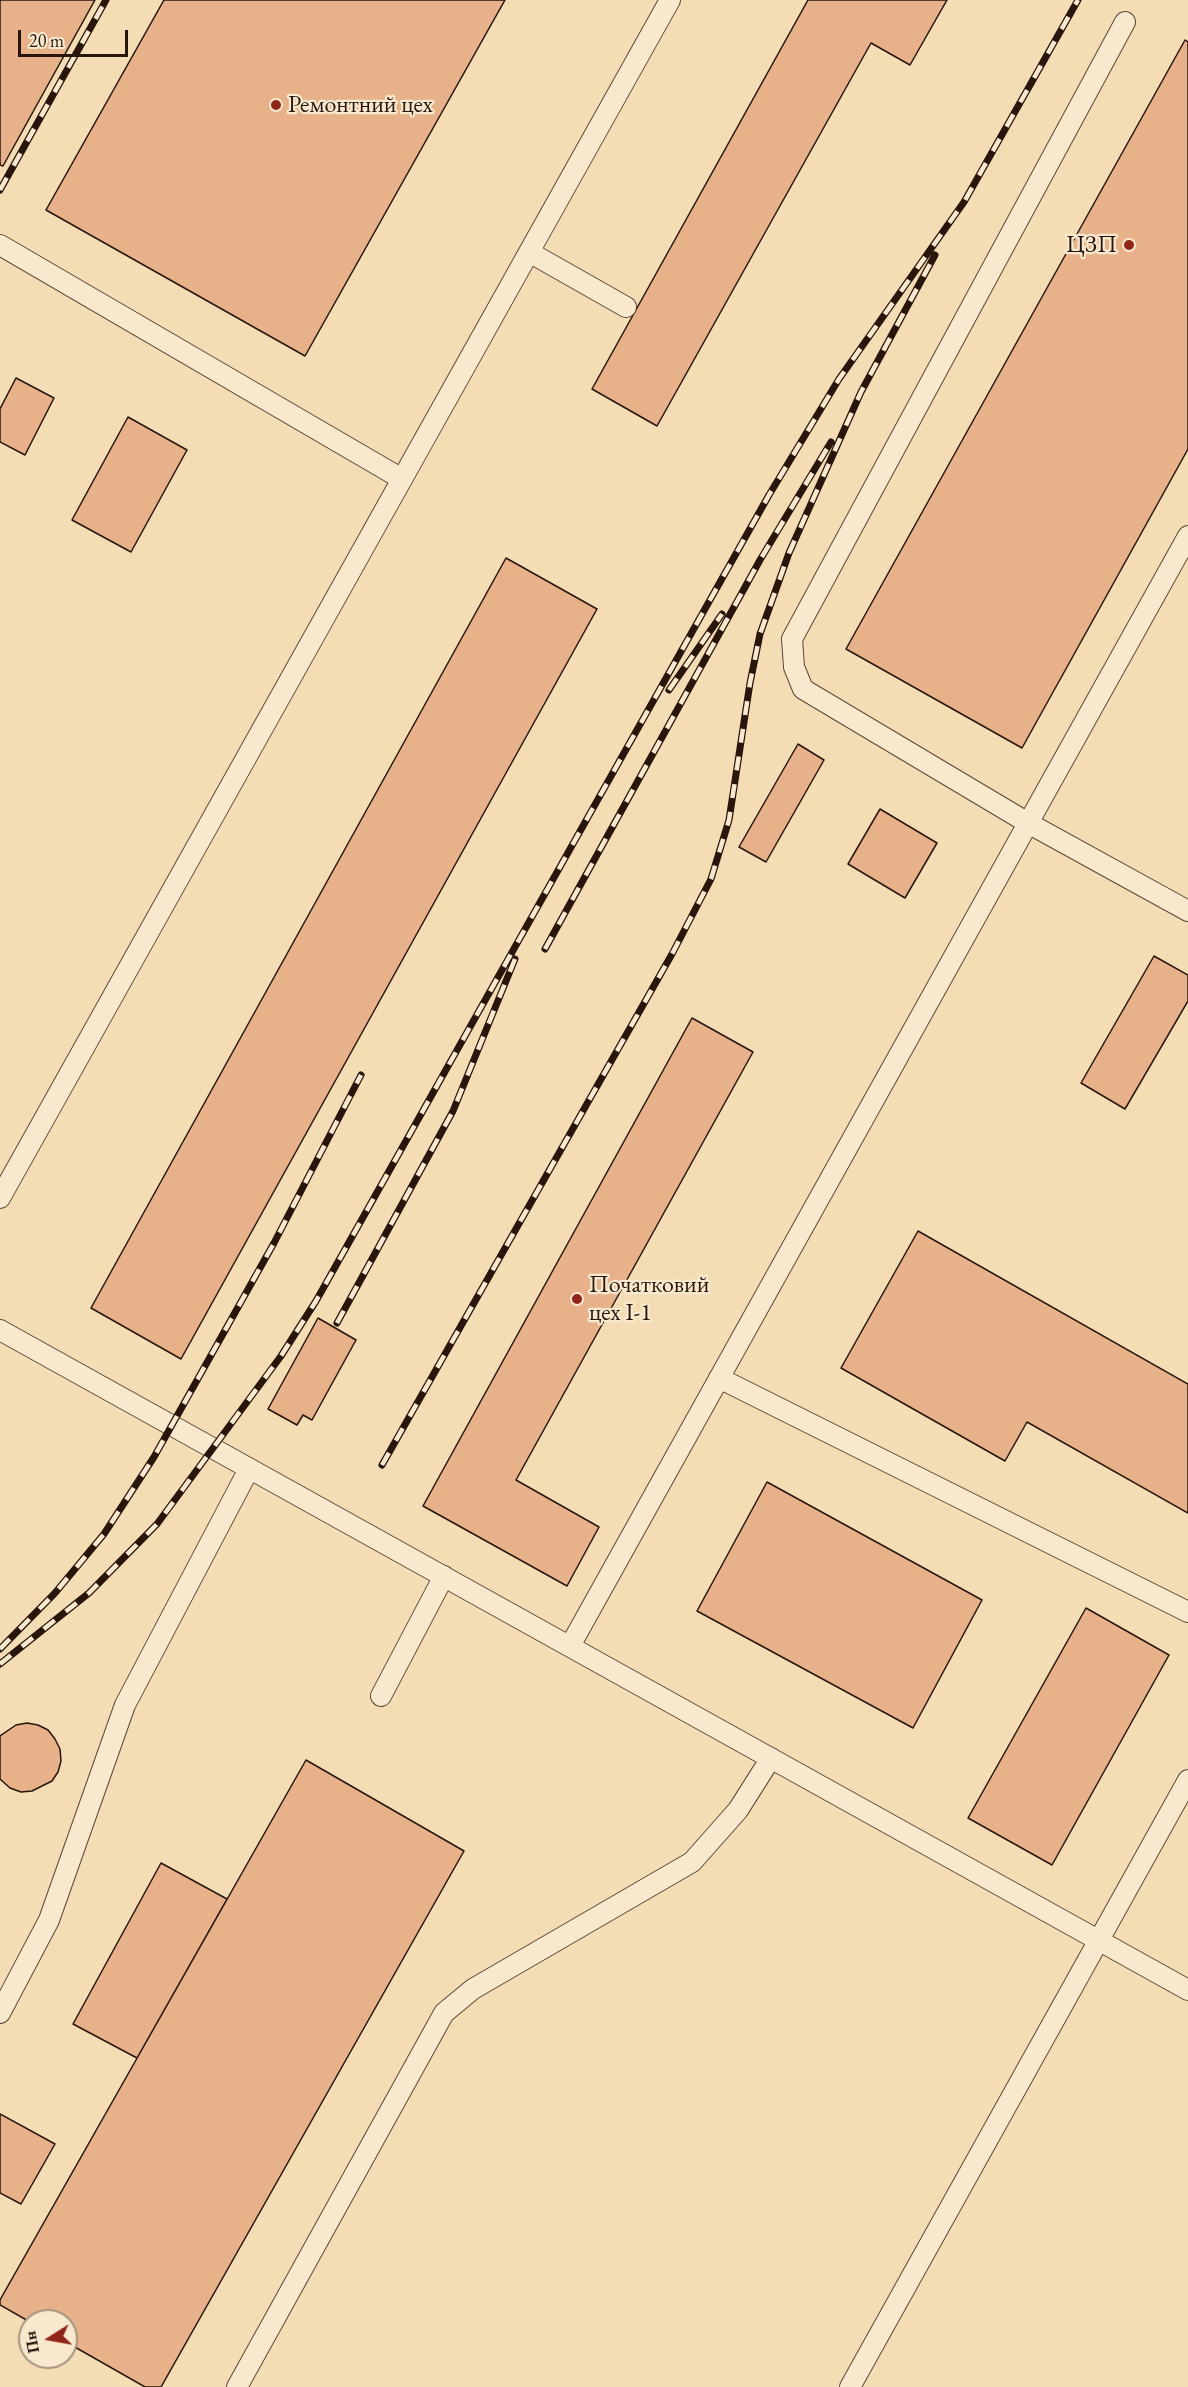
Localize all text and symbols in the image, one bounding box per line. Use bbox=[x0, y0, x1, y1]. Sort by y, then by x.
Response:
scale bar bbox=[21, 18, 130, 56]
text: 20 m bbox=[29, 29, 64, 52]
place label: Ремонтний цех bbox=[288, 91, 433, 119]
marker: Ремонтний цех bbox=[269, 98, 283, 112]
place label: ЦЗП bbox=[1066, 231, 1117, 259]
marker: ЦЗП bbox=[1122, 238, 1136, 252]
place label: Початковий цех І-1 bbox=[589, 1271, 709, 1327]
marker: Початковий цех І-1 bbox=[570, 1292, 584, 1306]
north arrow bbox=[18, 2309, 78, 2369]
text: Пн bbox=[19, 2329, 44, 2355]

